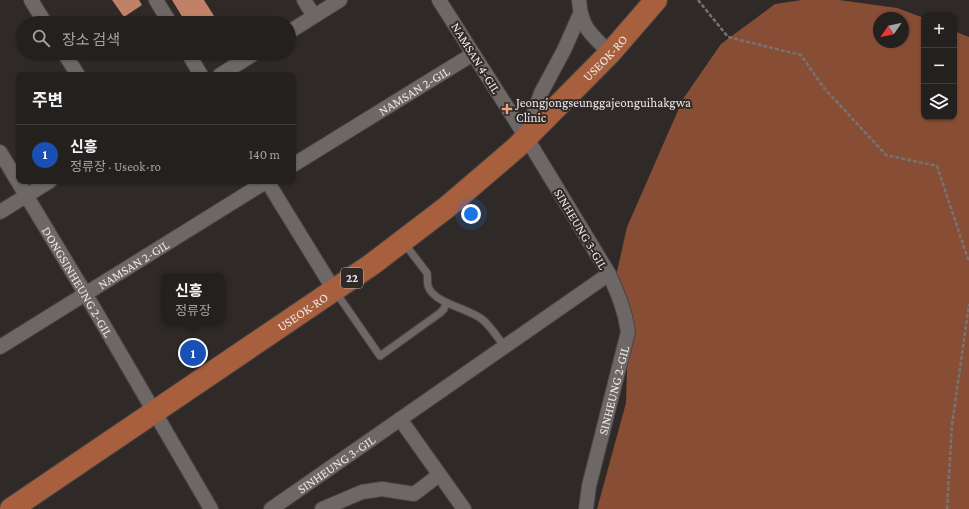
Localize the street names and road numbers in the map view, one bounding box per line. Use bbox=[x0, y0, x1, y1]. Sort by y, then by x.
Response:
street label: NAMSAN 4-GIL bbox=[448, 20, 504, 97]
street label: USEOK-RO bbox=[579, 31, 630, 84]
street label: NAMSAN 2-GIL bbox=[376, 63, 453, 118]
street label: SINHEUNG 3-GIL bbox=[551, 186, 611, 272]
street label: DONGSINHEUNG 2-GIL bbox=[39, 224, 117, 340]
street label: NAMSAN 2-GIL bbox=[95, 236, 172, 292]
road number: 22 bbox=[341, 268, 363, 288]
street label: USEOK-RO bbox=[274, 289, 331, 334]
street label: SINHEUNG 2-GIL bbox=[595, 344, 632, 436]
street label: SINHEUNG 3-GIL bbox=[294, 431, 378, 496]

